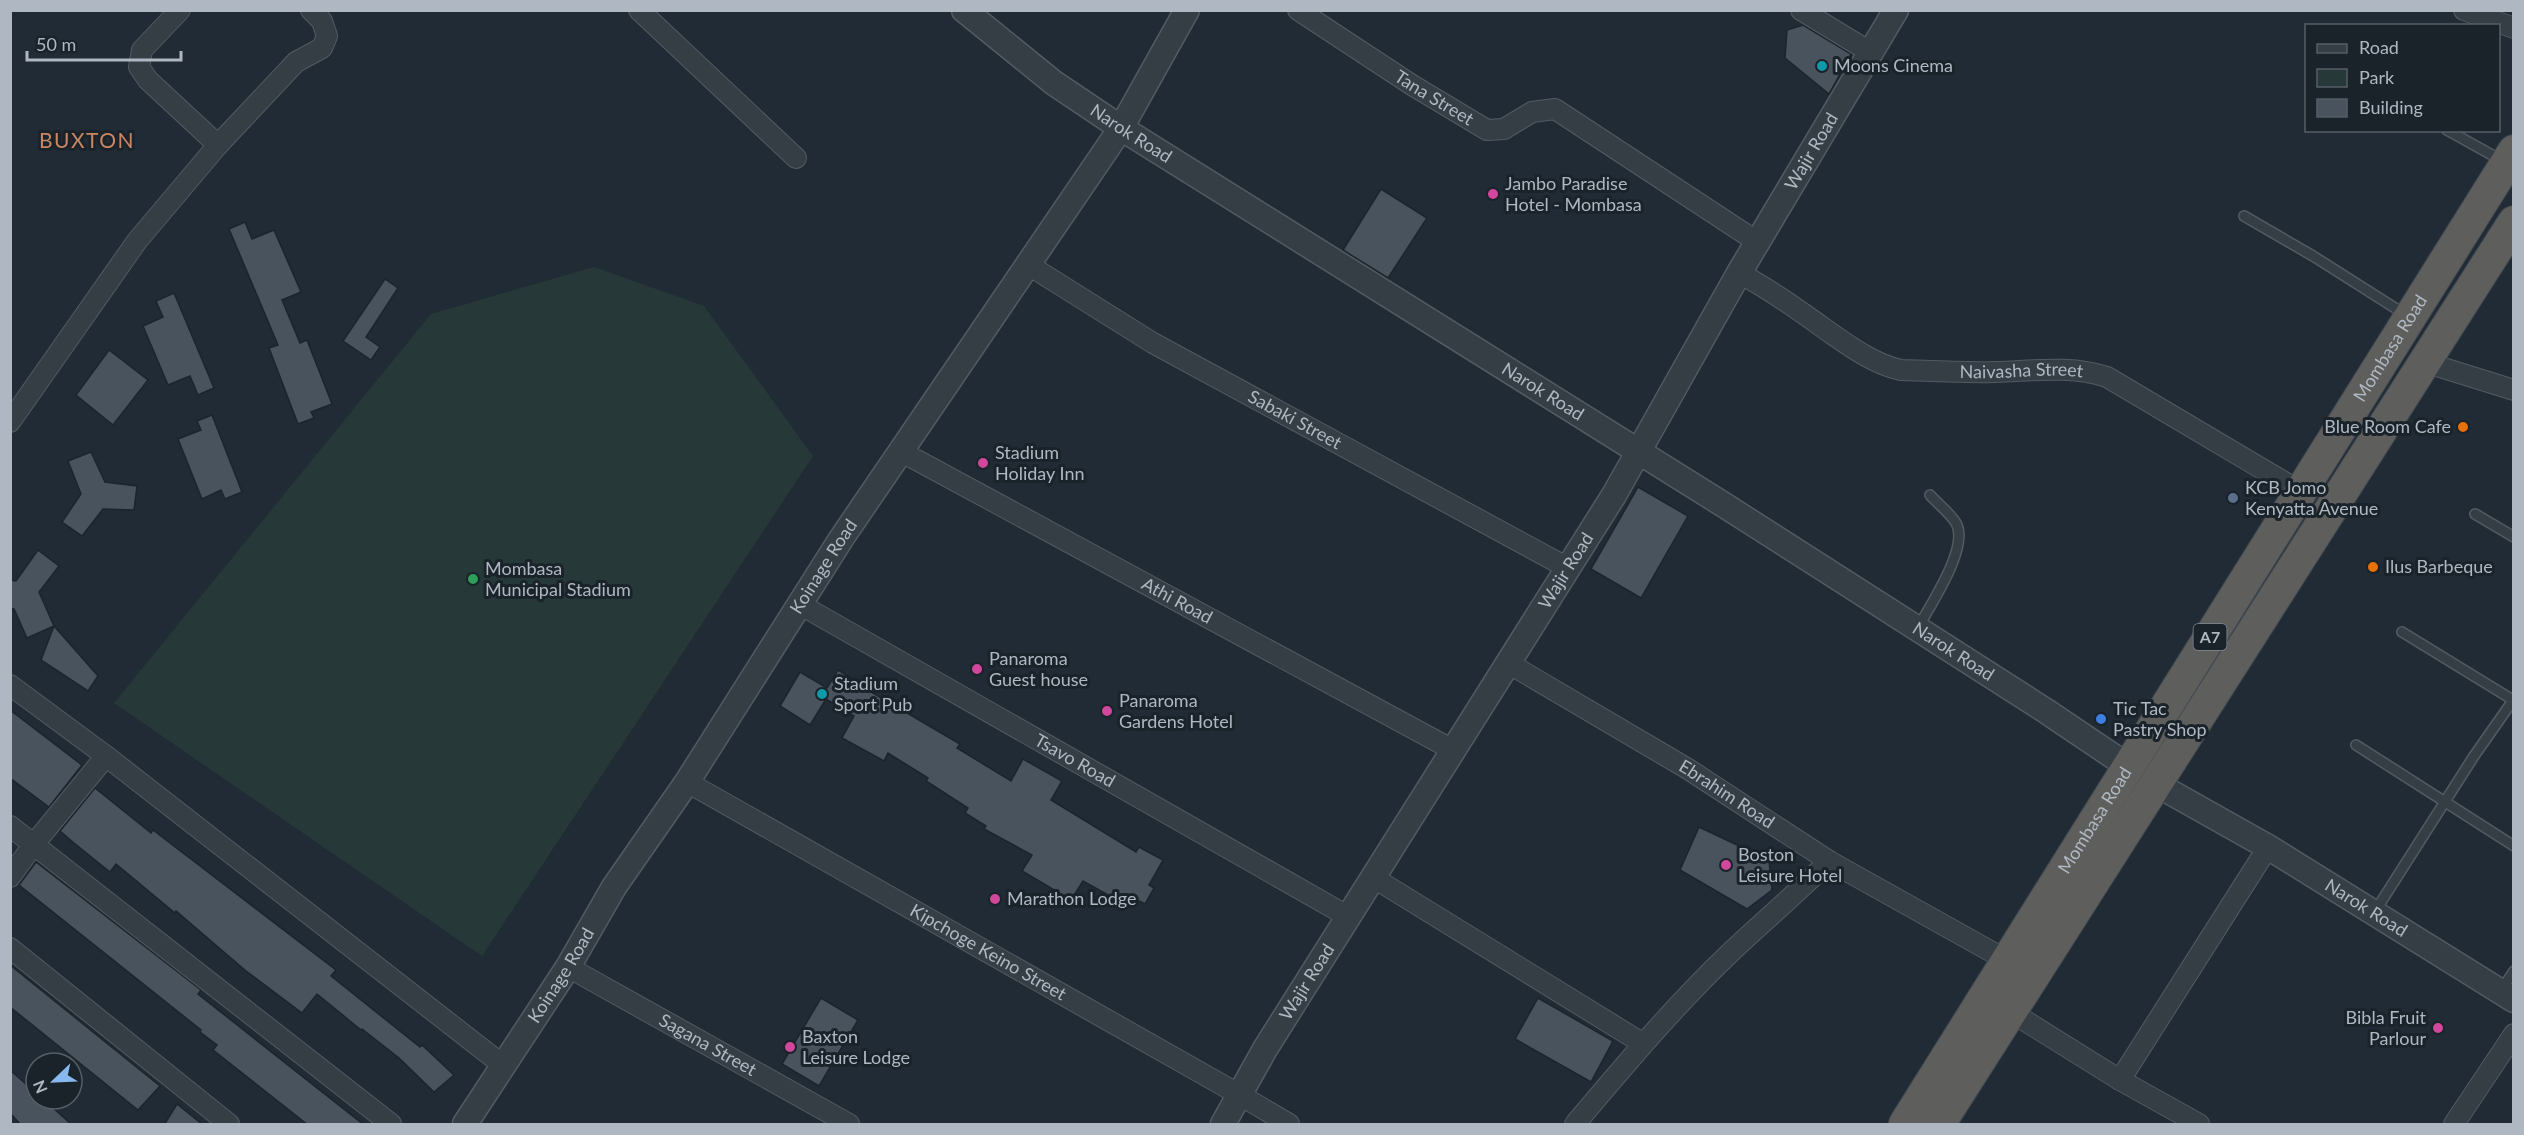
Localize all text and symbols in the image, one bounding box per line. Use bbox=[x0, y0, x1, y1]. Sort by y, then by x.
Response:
scale bar bbox=[27, 24, 182, 62]
legend bbox=[2305, 24, 2500, 132]
text: 50 m bbox=[36, 33, 76, 55]
text: Road bbox=[2359, 36, 2399, 58]
place label: Moons Cinema bbox=[1834, 54, 1953, 76]
marker: Moons Cinema bbox=[1815, 59, 1829, 73]
street label: Tana Street bbox=[1391, 65, 1479, 130]
text: Park bbox=[2359, 66, 2395, 88]
text: Building bbox=[2359, 96, 2423, 118]
street label: Narok Road bbox=[1086, 99, 1176, 167]
street label: Wajir Road bbox=[1779, 108, 1842, 194]
district label: BUXTON bbox=[39, 127, 135, 152]
place label: Jambo Paradise Hotel - Mombasa bbox=[1505, 172, 1642, 215]
marker: Jambo Paradise Hotel - Mombasa bbox=[1486, 187, 1500, 201]
street label: Mombasa Road bbox=[2348, 290, 2431, 405]
street label: Narok Road bbox=[1498, 357, 1588, 425]
street label: Naivasha Street bbox=[1959, 358, 2085, 382]
street label: Sabaki Street bbox=[1245, 385, 1346, 454]
place label: Blue Room Cafe bbox=[2324, 415, 2451, 437]
marker: Blue Room Cafe bbox=[2456, 420, 2470, 434]
place label: Stadium Holiday Inn bbox=[995, 441, 1085, 484]
marker: Stadium Holiday Inn bbox=[976, 456, 990, 470]
place label: KCB Jomo Kenyatta Avenue bbox=[2245, 476, 2378, 519]
marker: KCB Jomo Kenyatta Avenue bbox=[2226, 491, 2240, 505]
street label: Koinage Road bbox=[784, 515, 861, 618]
street label: Wajir Road bbox=[1533, 528, 1598, 613]
place label: Ilus Barbeque bbox=[2385, 555, 2493, 577]
place label: Mombasa Municipal Stadium bbox=[485, 557, 631, 600]
marker: Ilus Barbeque bbox=[2366, 560, 2380, 574]
marker: Mombasa Municipal Stadium bbox=[466, 572, 480, 586]
street label: Athi Road bbox=[1138, 572, 1217, 628]
street label: Narok Road bbox=[1909, 617, 1999, 685]
road number: A7 bbox=[2194, 624, 2226, 650]
place label: Panaroma Guest house bbox=[989, 647, 1088, 690]
marker: Panaroma Guest house bbox=[970, 662, 984, 676]
place label: Stadium Sport Pub bbox=[834, 672, 912, 715]
marker: Stadium Sport Pub bbox=[815, 687, 829, 701]
place label: Panaroma Gardens Hotel bbox=[1119, 689, 1233, 732]
place label: Tic Tac Pastry Shop bbox=[2113, 697, 2207, 740]
marker: Panaroma Gardens Hotel bbox=[1100, 704, 1114, 718]
marker: Tic Tac Pastry Shop bbox=[2094, 712, 2108, 726]
street label: Tsavo Road bbox=[1031, 728, 1119, 792]
street label: Ebrahim Road bbox=[1675, 754, 1779, 833]
street label: Mombasa Road bbox=[2052, 763, 2136, 877]
place label: Boston Leisure Hotel bbox=[1738, 843, 1842, 886]
marker: Boston Leisure Hotel bbox=[1719, 858, 1733, 872]
street label: Narok Road bbox=[2321, 873, 2412, 941]
place label: Marathon Lodge bbox=[1007, 887, 1137, 909]
marker: Marathon Lodge bbox=[988, 892, 1002, 906]
street label: Kipchoge Keino Street bbox=[907, 899, 1071, 1005]
street label: Koinage Road bbox=[522, 923, 598, 1027]
street label: Wajir Road bbox=[1274, 939, 1339, 1024]
place label: Bibla Fruit Parlour bbox=[2346, 1006, 2427, 1049]
street label: Sagana Street bbox=[656, 1008, 761, 1080]
marker: Bibla Fruit Parlour bbox=[2431, 1021, 2445, 1035]
place label: Baxton Leisure Lodge bbox=[802, 1025, 910, 1068]
marker: Baxton Leisure Lodge bbox=[783, 1040, 797, 1054]
north arrow bbox=[24, 1051, 84, 1111]
text: N bbox=[29, 1078, 51, 1096]

